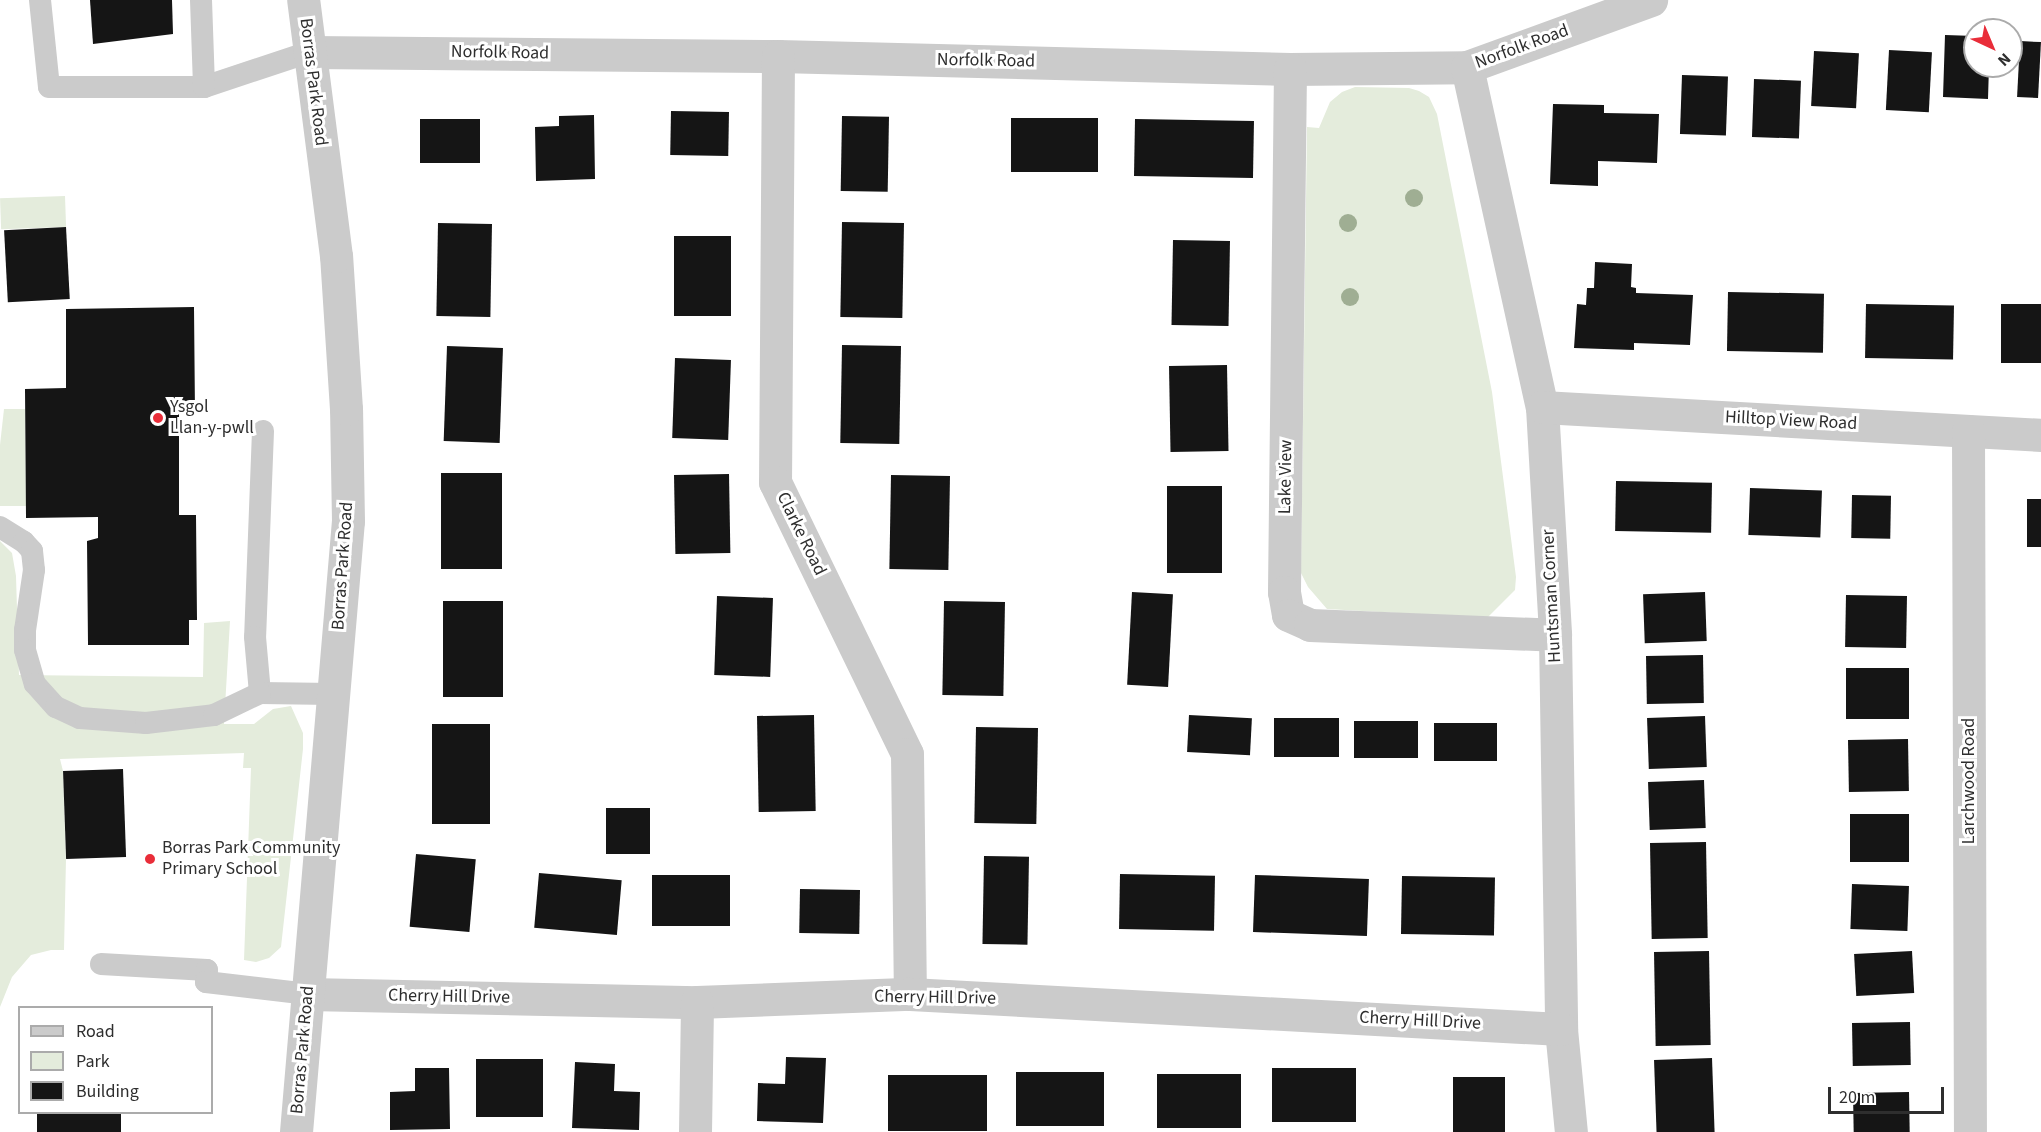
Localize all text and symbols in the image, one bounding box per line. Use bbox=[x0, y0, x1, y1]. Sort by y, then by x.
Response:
street label: Borras Park Road bbox=[294, 17, 332, 147]
north arrow bbox=[1963, 18, 2023, 78]
street label: Norfolk Road bbox=[1472, 20, 1572, 74]
street label: Norfolk Road bbox=[451, 41, 549, 65]
text: N bbox=[1993, 48, 2016, 71]
street label: Norfolk Road bbox=[937, 49, 1035, 73]
place label: Ysgol Llan-y-pwll bbox=[170, 397, 254, 440]
street label: Hilltop View Road bbox=[1724, 407, 1858, 435]
marker: Ysgol Llan-y-pwll bbox=[151, 411, 165, 425]
street label: Lake View bbox=[1275, 440, 1297, 514]
street label: Clarke Road bbox=[772, 489, 830, 579]
street label: Borras Park Road bbox=[328, 501, 358, 631]
street label: Huntsman Corner bbox=[1538, 529, 1566, 663]
street label: Larchwood Road bbox=[1958, 718, 1980, 844]
place label: Borras Park Community Primary School bbox=[162, 838, 340, 880]
marker: Borras Park Community Primary School bbox=[143, 852, 157, 866]
street label: Borras Park Road bbox=[287, 985, 319, 1115]
street label: Cherry Hill Drive bbox=[388, 985, 510, 1009]
street label: Cherry Hill Drive bbox=[874, 986, 996, 1010]
legend bbox=[18, 1006, 213, 1114]
street label: Cherry Hill Drive bbox=[1359, 1007, 1481, 1035]
text: Road bbox=[76, 1019, 115, 1044]
text: Park bbox=[76, 1049, 110, 1074]
scale bar bbox=[1831, 1075, 1946, 1113]
text: Building bbox=[76, 1079, 139, 1104]
text: 20 m bbox=[1839, 1085, 1875, 1110]

